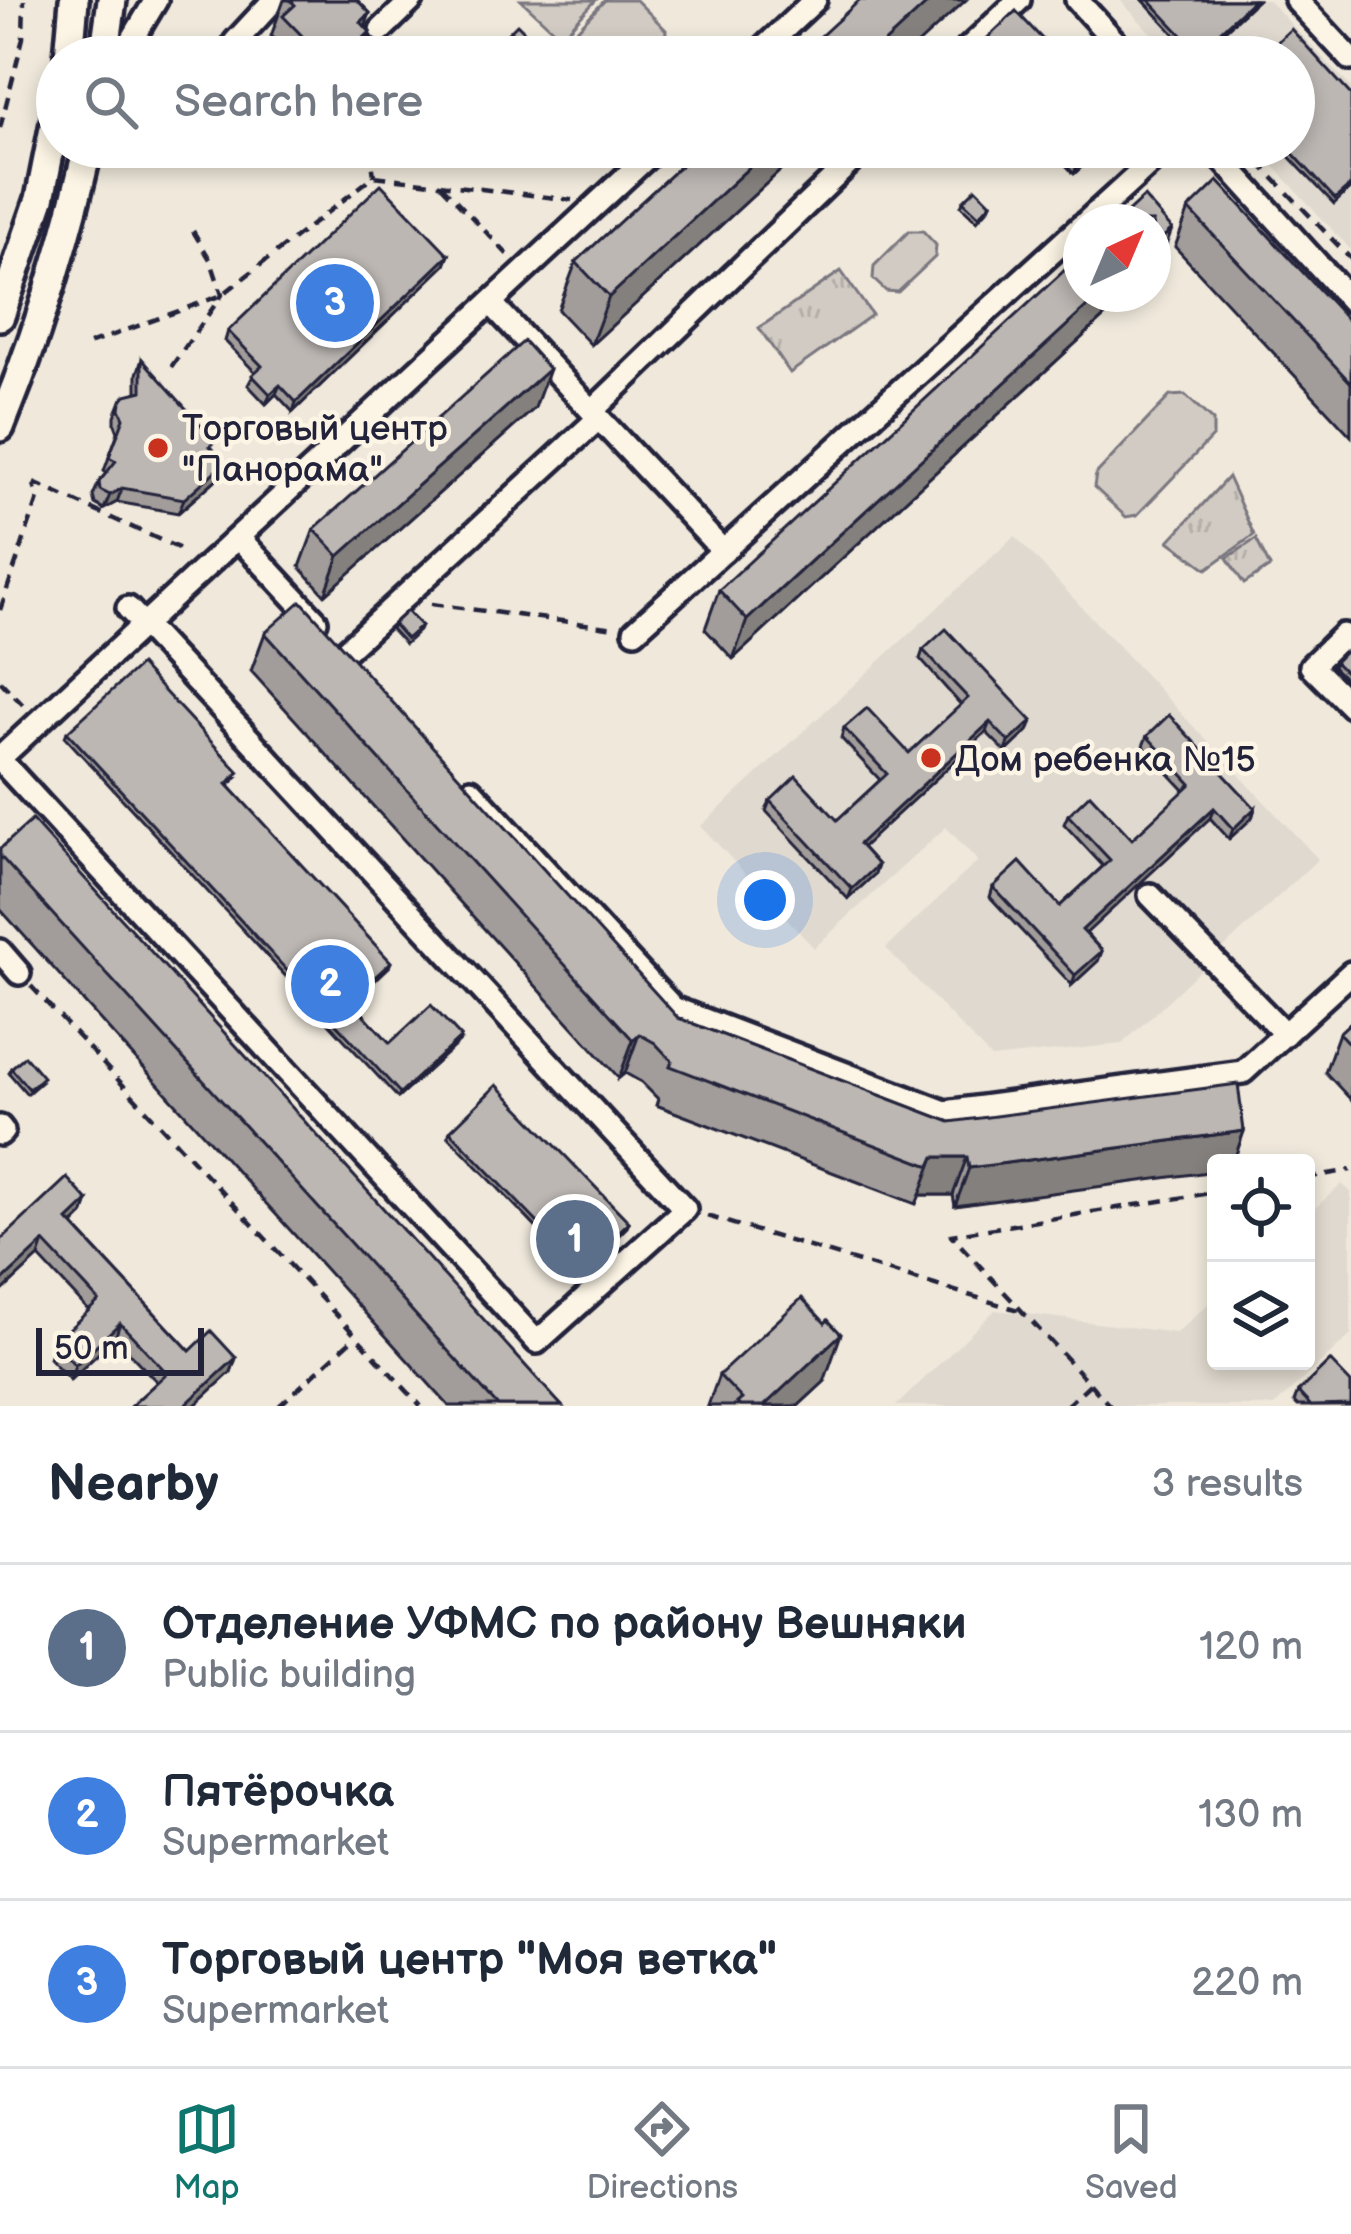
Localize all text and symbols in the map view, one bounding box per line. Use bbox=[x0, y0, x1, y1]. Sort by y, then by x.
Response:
search box bbox=[36, 36, 1315, 168]
icon: search bbox=[78, 69, 144, 135]
text: Search here bbox=[174, 75, 423, 130]
north arrow bbox=[1063, 204, 1171, 312]
pin: 3 bbox=[296, 258, 374, 348]
place label: Торговый центр "Панорама" bbox=[182, 408, 448, 492]
marker: Торговый центр "Панорама" bbox=[145, 435, 171, 461]
place label: Дом ребенка №15 bbox=[955, 739, 1256, 782]
marker: Дом ребенка №15 bbox=[918, 745, 944, 771]
your location bbox=[735, 870, 795, 930]
pin: 2 bbox=[291, 939, 369, 1029]
map controls bbox=[1207, 1154, 1315, 1370]
button: locate bbox=[1207, 1154, 1315, 1262]
pin: 1 bbox=[536, 1194, 614, 1284]
button: layers bbox=[1207, 1262, 1315, 1370]
scale bar bbox=[36, 1322, 204, 1375]
text: 50 m bbox=[54, 1329, 129, 1369]
text: Nearby bbox=[48, 1454, 219, 1515]
text: 3 results bbox=[1151, 1461, 1303, 1508]
text: Отделение УФМС по району Вешняки bbox=[162, 1597, 967, 1652]
text: 1 bbox=[79, 1624, 95, 1671]
text: 120 m bbox=[1199, 1624, 1303, 1671]
text: Public building bbox=[162, 1652, 416, 1699]
text: Пятёрочка bbox=[162, 1765, 394, 1820]
text: 2 bbox=[75, 1792, 99, 1839]
text: 130 m bbox=[1198, 1792, 1303, 1839]
text: Supermarket bbox=[162, 1820, 389, 1867]
text: Торговый центр "Моя ветка" bbox=[162, 1933, 777, 1988]
text: 3 bbox=[76, 1960, 98, 2007]
text: 220 m bbox=[1191, 1960, 1303, 2007]
text: Supermarket bbox=[162, 1988, 389, 2035]
tab: Map bbox=[173, 2096, 240, 2208]
tab: Directions bbox=[586, 2096, 738, 2208]
tab: Saved bbox=[1085, 2096, 1178, 2208]

